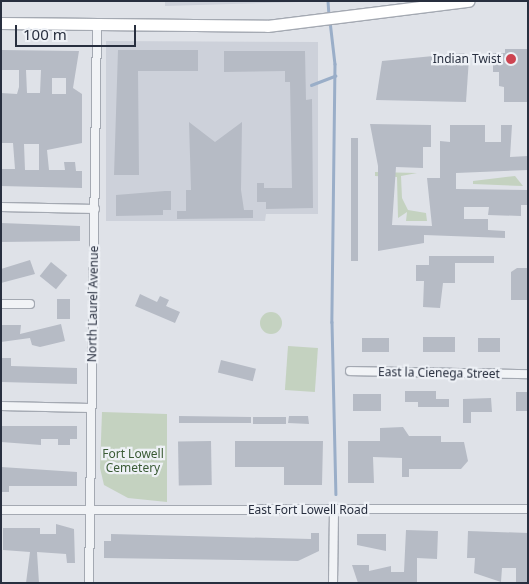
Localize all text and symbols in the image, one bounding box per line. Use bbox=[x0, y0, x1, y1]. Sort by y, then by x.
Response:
scale bar bbox=[18, 15, 139, 47]
text: 100 m bbox=[23, 24, 67, 44]
place label: Indian Twist bbox=[433, 52, 501, 66]
marker: Indian Twist bbox=[505, 53, 517, 65]
street label: North Laurel Avenue bbox=[85, 246, 101, 362]
street label: East la Cienega Street bbox=[378, 365, 500, 381]
park label: Fort Lowell Cemetery bbox=[102, 447, 164, 475]
street label: East Fort Lowell Road bbox=[248, 503, 368, 517]

